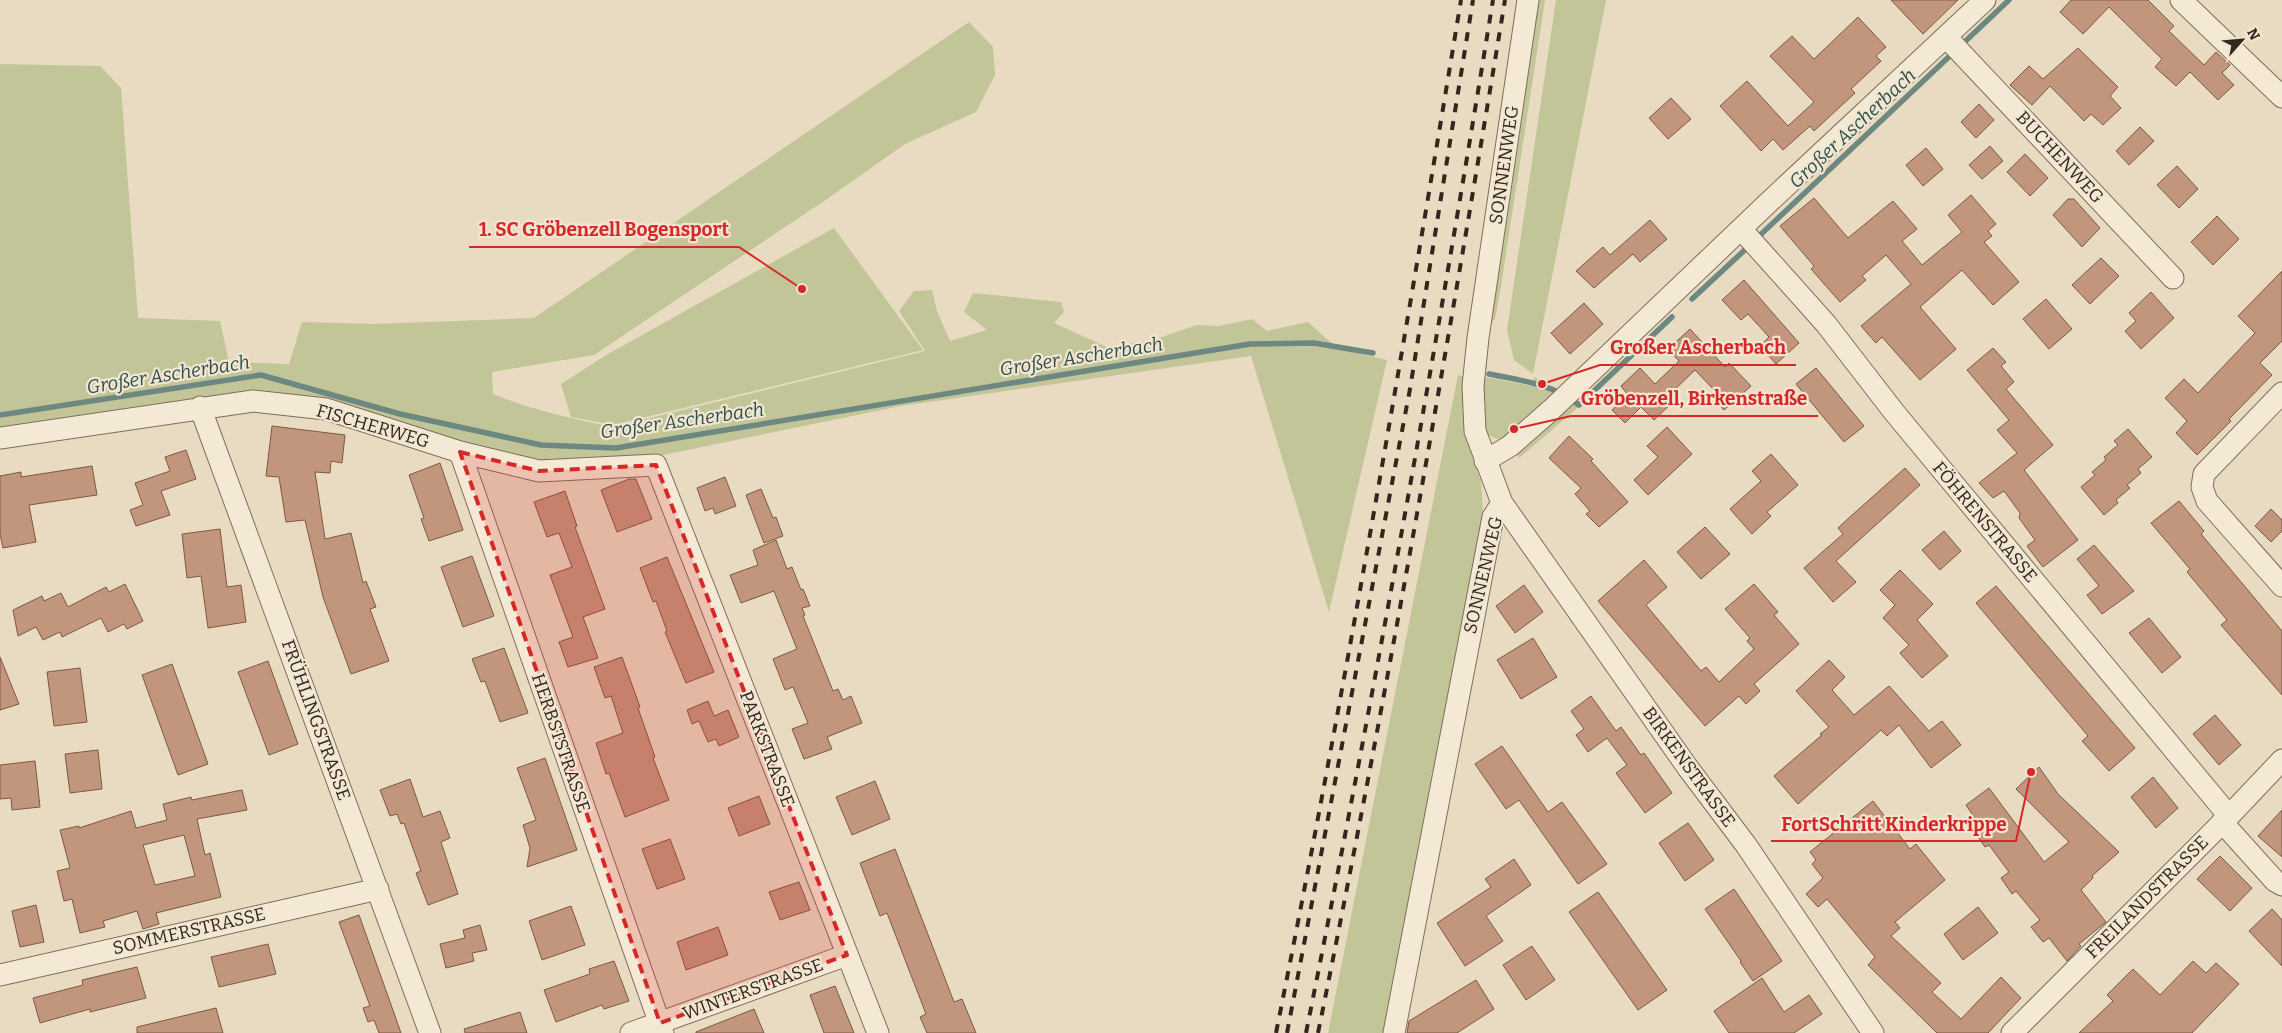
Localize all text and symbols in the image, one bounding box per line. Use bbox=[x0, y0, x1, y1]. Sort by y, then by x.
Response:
north arrow bbox=[2217, 15, 2267, 65]
text: N bbox=[2243, 26, 2263, 43]
water label: Großer Ascherbach bbox=[1784, 64, 1920, 193]
street label: SONNENWEG bbox=[1485, 104, 1523, 226]
street label: BUCHENWEG bbox=[2012, 106, 2108, 208]
callout: 1. SC Gröbenzell Bogensport bbox=[469, 213, 739, 247]
text: 1. SC Gröbenzell Bogensport bbox=[479, 218, 729, 241]
callout: Großer Ascherbach bbox=[1600, 331, 1796, 365]
water label: Großer Ascherbach bbox=[998, 332, 1164, 381]
text: Großer Ascherbach bbox=[1610, 336, 1786, 359]
water label: Großer Ascherbach bbox=[85, 350, 251, 399]
callout: Gröbenzell, Birkenstraße bbox=[1571, 382, 1818, 416]
text: Gröbenzell, Birkenstraße bbox=[1581, 387, 1807, 410]
water label: Großer Ascherbach bbox=[599, 398, 765, 443]
street label: FISCHERWEG bbox=[314, 399, 432, 453]
street label: FÖHRENSTRASSE bbox=[1928, 457, 2042, 587]
street label: SONNENWEG bbox=[1459, 514, 1507, 636]
street label: FRÜHLINGSTRASSE bbox=[277, 637, 355, 803]
street label: HERBSTSTRASSE bbox=[527, 670, 595, 816]
street label: PARKSTRASSE bbox=[735, 688, 799, 810]
street label: BIRKENSTRASSE bbox=[1638, 703, 1740, 831]
callout: FortSchritt Kinderkrippe bbox=[1771, 807, 2016, 841]
text: FortSchritt Kinderkrippe bbox=[1781, 813, 2007, 836]
street label: FREILANDSTRASSE bbox=[2081, 831, 2213, 963]
street label: SOMMERSTRASSE bbox=[111, 903, 267, 959]
street label: WINTERSTRASSE bbox=[680, 953, 826, 1025]

